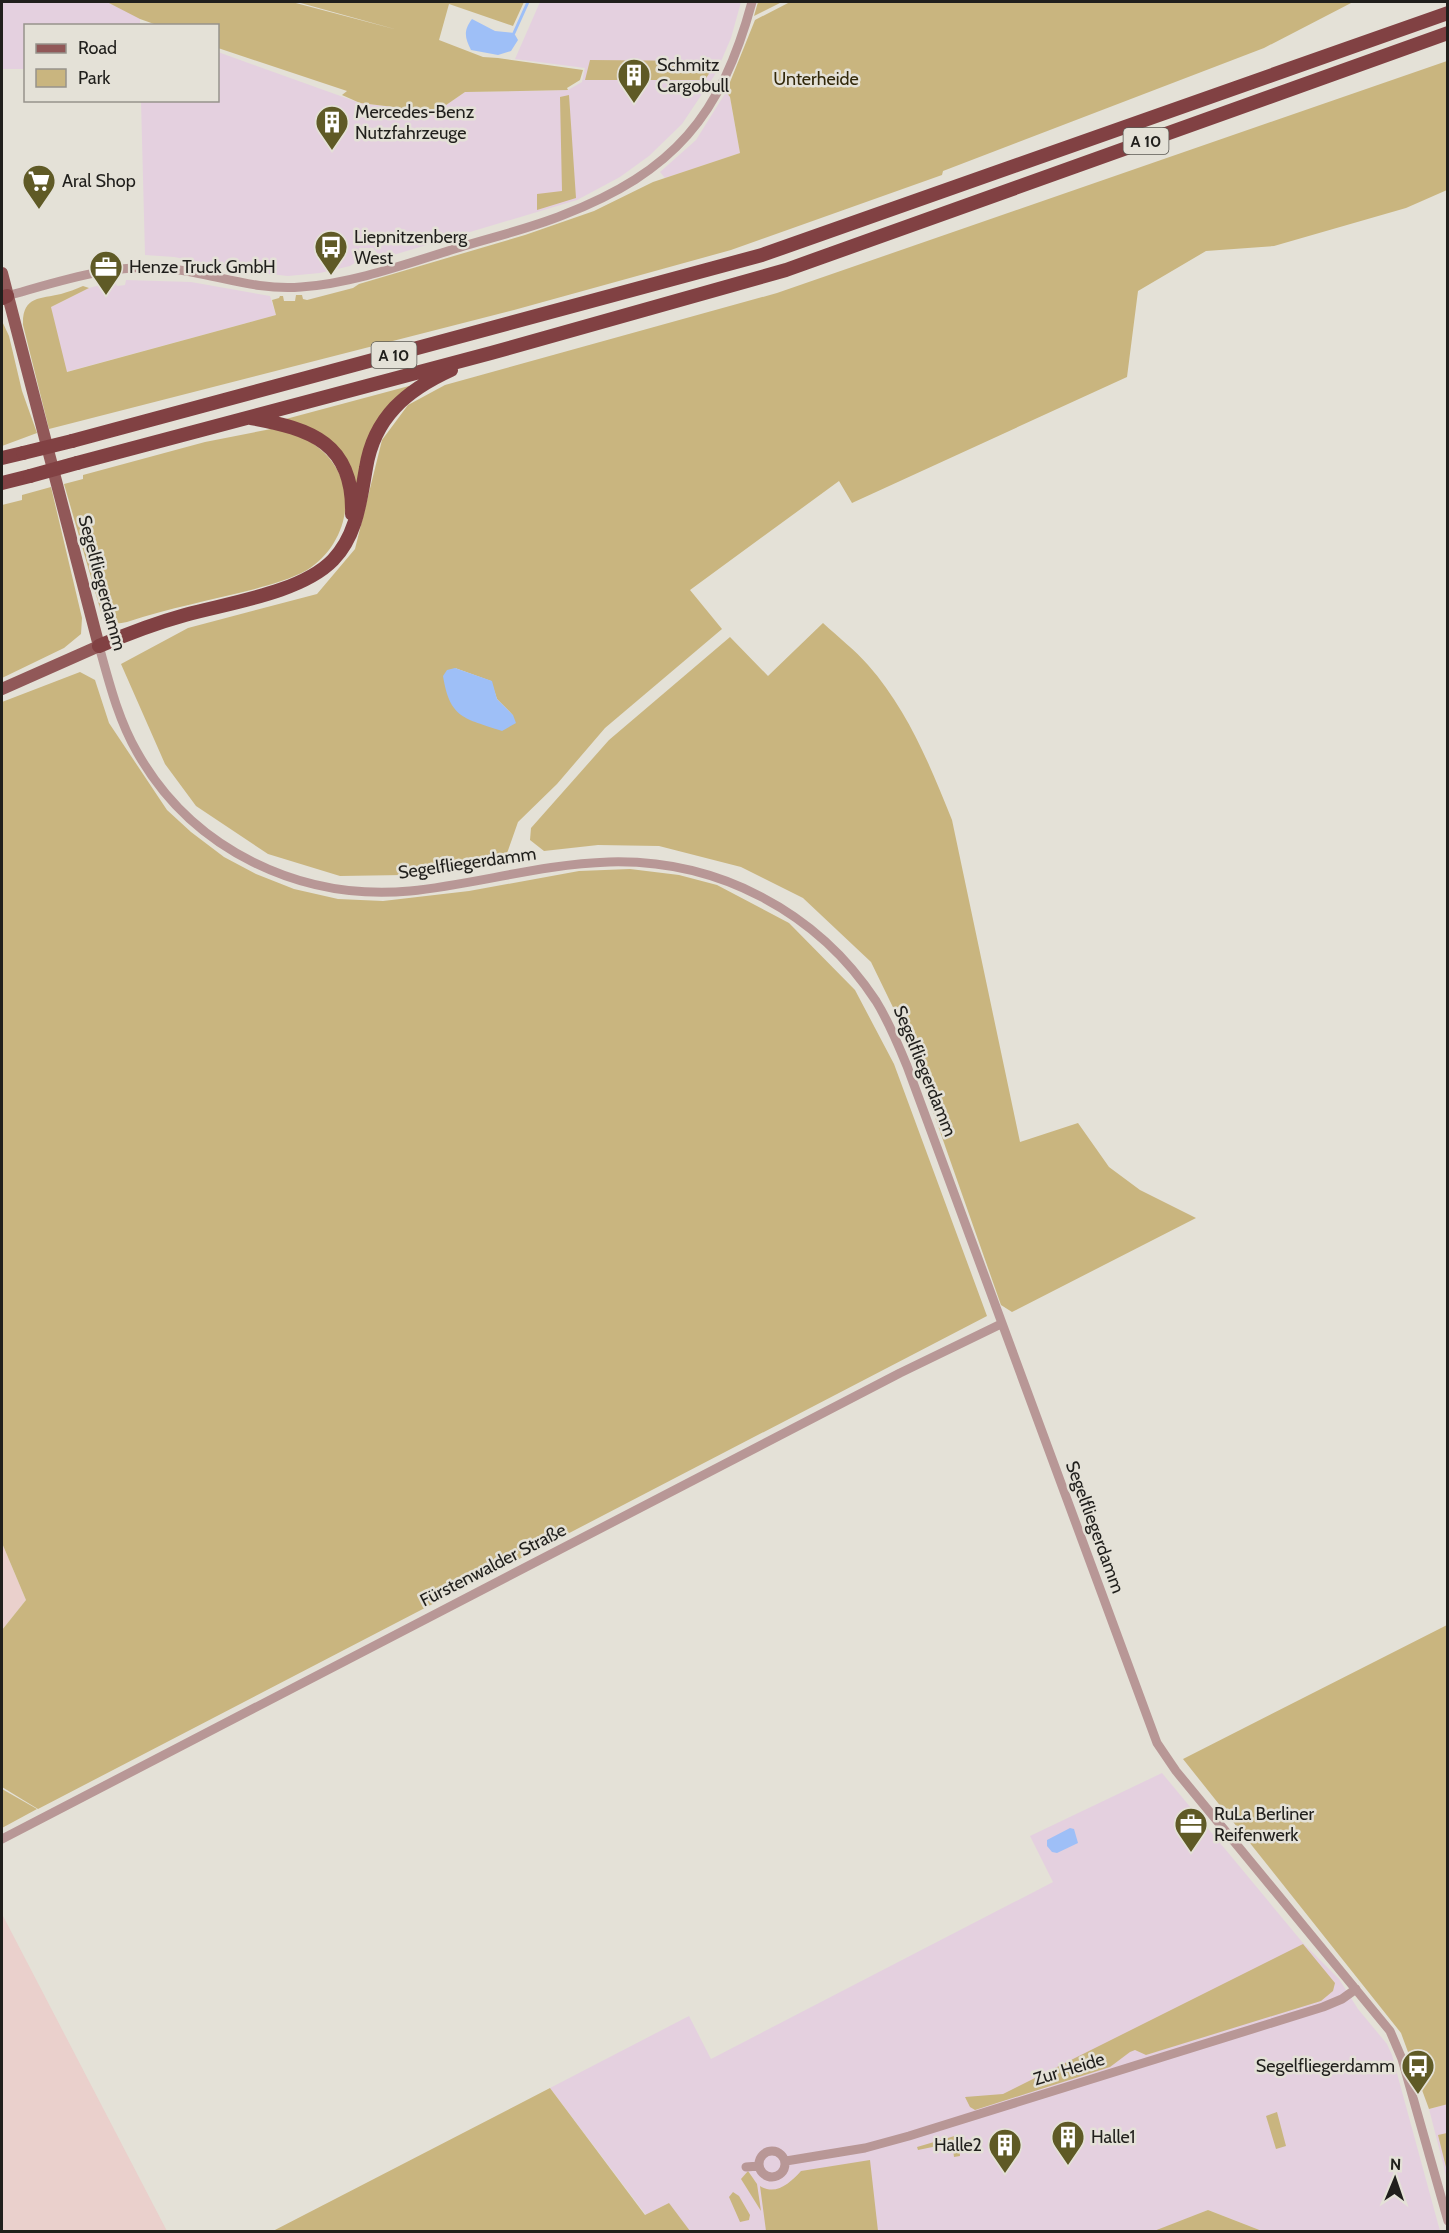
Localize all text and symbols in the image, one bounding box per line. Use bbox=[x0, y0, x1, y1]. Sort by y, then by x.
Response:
legend bbox=[24, 24, 219, 102]
text: Road bbox=[78, 37, 117, 59]
place label: Schmitz Cargobull bbox=[657, 54, 730, 97]
building icon: Schmitz Cargobull bbox=[616, 57, 652, 104]
text: Park bbox=[78, 67, 111, 89]
park label: Unterheide bbox=[773, 68, 859, 90]
place label: Mercedes-Benz Nutzfahrzeuge bbox=[355, 101, 475, 144]
building icon: Mercedes-Benz Nutzfahrzeuge bbox=[314, 104, 350, 151]
road number: A 10 bbox=[1124, 128, 1168, 154]
supermarket icon: Aral Shop bbox=[21, 163, 57, 210]
place label: Aral Shop bbox=[62, 170, 136, 192]
place label: Liepnitzenberg West bbox=[354, 226, 468, 269]
bus stop icon: Liepnitzenberg West bbox=[313, 229, 349, 276]
office icon: Henze Truck GmbH bbox=[88, 249, 124, 296]
place label: Henze Truck GmbH bbox=[129, 256, 276, 278]
road number: A 10 bbox=[372, 342, 416, 368]
street label: Segelfliegerdamm bbox=[73, 513, 131, 653]
street label: Segelfliegerdamm bbox=[397, 842, 537, 884]
street label: Segelfliegerdamm bbox=[889, 1002, 961, 1140]
street label: Segelfliegerdamm bbox=[1061, 1458, 1129, 1596]
street label: Fürstenwalder Straße bbox=[416, 1519, 570, 1611]
place label: RuLa Berliner Reifenwerk bbox=[1214, 1803, 1315, 1846]
office icon: RuLa Berliner Reifenwerk bbox=[1173, 1806, 1209, 1853]
street label: Zur Heide bbox=[1031, 2048, 1107, 2090]
bus stop icon: Segelfliegerdamm bbox=[1400, 2048, 1436, 2095]
place label: Segelfliegerdamm bbox=[1256, 2055, 1395, 2077]
building icon: Halle1 bbox=[1050, 2119, 1086, 2166]
place label: Halle1 bbox=[1091, 2126, 1135, 2148]
building icon: Halle2 bbox=[987, 2127, 1023, 2174]
place label: Halle2 bbox=[934, 2134, 982, 2156]
north arrow bbox=[1365, 2149, 1425, 2209]
text: N bbox=[1390, 2155, 1401, 2174]

